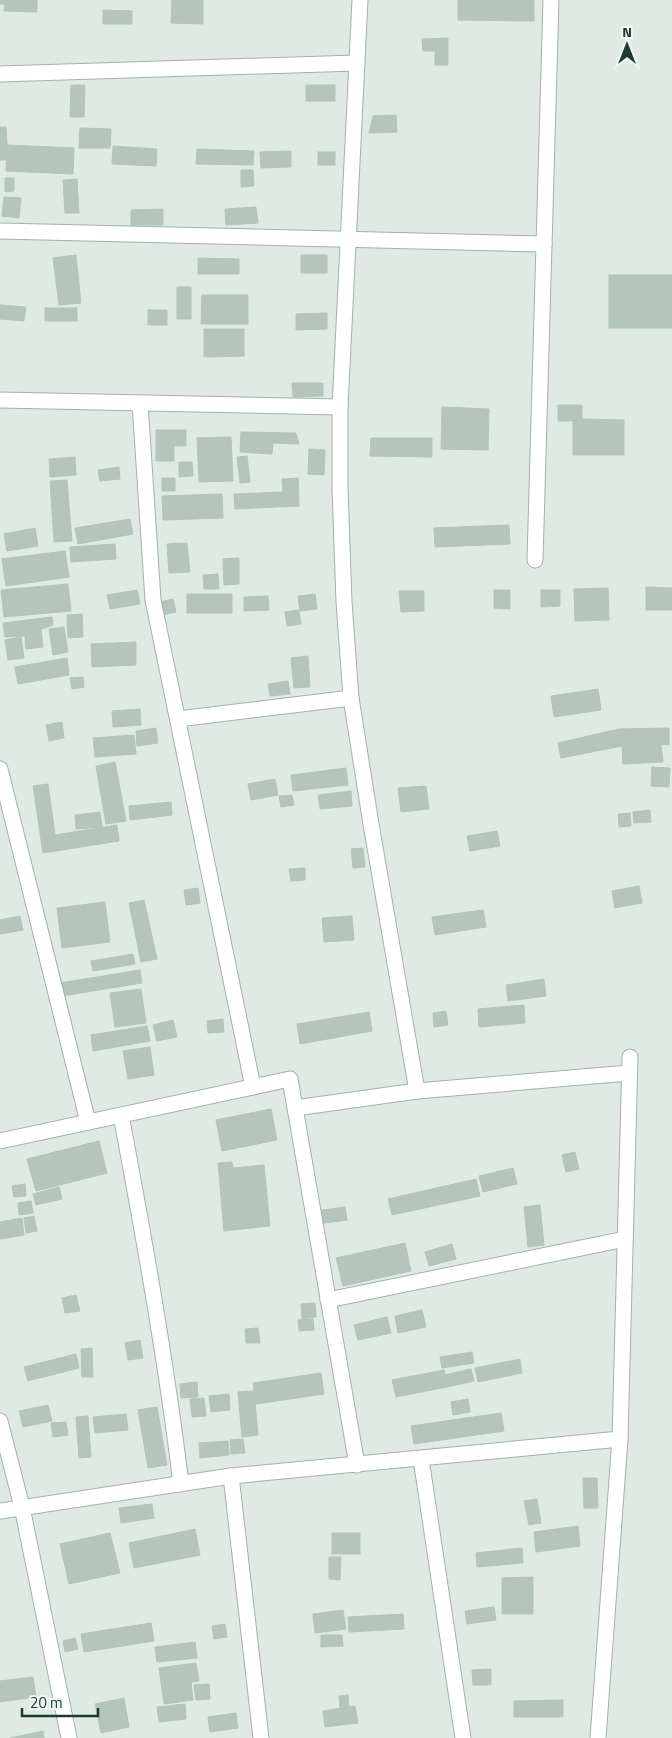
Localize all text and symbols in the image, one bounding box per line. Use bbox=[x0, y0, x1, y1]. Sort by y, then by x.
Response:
north arrow bbox=[602, 20, 652, 70]
text: N bbox=[622, 21, 632, 42]
scale bar bbox=[22, 1686, 99, 1718]
text: 20 m bbox=[30, 1691, 63, 1714]

